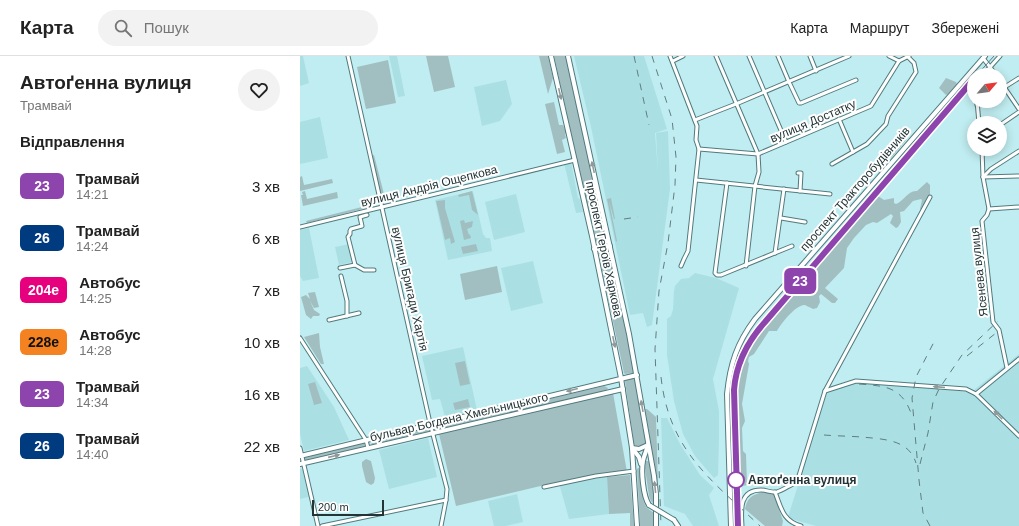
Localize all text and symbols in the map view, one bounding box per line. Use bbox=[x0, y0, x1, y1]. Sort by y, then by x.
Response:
search box bbox=[98, 10, 378, 46]
text: Карта bbox=[20, 17, 74, 38]
icon: search bbox=[112, 17, 134, 39]
text: Пошук bbox=[144, 19, 189, 36]
text: Карта bbox=[790, 20, 828, 36]
text: Маршрут bbox=[850, 20, 909, 36]
text: Збережені bbox=[931, 20, 999, 36]
north arrow bbox=[967, 68, 1007, 108]
map controls bbox=[967, 68, 1007, 156]
button: heart bbox=[238, 69, 280, 111]
text: Автоґенна вулиця bbox=[20, 72, 192, 93]
one-way arrow bbox=[557, 88, 563, 100]
street label: вулиця Достатку bbox=[768, 97, 858, 145]
text: Трамвай bbox=[20, 98, 72, 113]
button: layers bbox=[967, 116, 1007, 156]
street label: проспект Тракторобудівників bbox=[797, 124, 913, 254]
text: Відправлення bbox=[20, 133, 125, 150]
one-way arrow bbox=[589, 160, 595, 173]
street label: вулиця Андрія Ощепкова bbox=[359, 162, 499, 210]
text: Трамвай bbox=[76, 170, 140, 187]
text: 23 bbox=[34, 178, 50, 194]
text: 3 хв bbox=[252, 178, 280, 195]
street label: проспект Героїв Харкова bbox=[583, 180, 625, 318]
text: 14:21 bbox=[76, 187, 109, 202]
text: Трамвай bbox=[76, 222, 140, 239]
street label: вулиця Бригади Хартія bbox=[389, 226, 431, 352]
street label: Ясенева вулиця bbox=[967, 227, 991, 317]
text: 26 bbox=[34, 230, 50, 246]
text: 6 хв bbox=[252, 230, 280, 247]
text: 14:24 bbox=[76, 239, 109, 254]
line badge: 23 bbox=[782, 268, 818, 294]
text: 23 bbox=[792, 273, 808, 289]
text: Автобус bbox=[79, 274, 141, 291]
text: 204е bbox=[28, 282, 59, 298]
text: 7 хв bbox=[252, 282, 280, 299]
text: 14:25 bbox=[79, 291, 112, 306]
text: Автобус bbox=[79, 326, 141, 343]
text: 228е bbox=[28, 334, 59, 350]
text: 10 хв bbox=[244, 334, 280, 351]
one-way arrow bbox=[611, 335, 617, 348]
text: 14:28 bbox=[79, 343, 112, 358]
text: Трамвай bbox=[76, 378, 140, 395]
one-way arrow bbox=[933, 383, 945, 390]
text: 23 bbox=[34, 386, 50, 402]
text: 16 хв bbox=[244, 386, 280, 403]
one-way arrow bbox=[566, 388, 578, 394]
street label: бульвар Богдана Хмельницького bbox=[369, 390, 550, 444]
text: 14:34 bbox=[76, 395, 109, 410]
one-way arrow bbox=[639, 400, 645, 413]
one-way arrow bbox=[993, 410, 1003, 420]
text: Трамвай bbox=[76, 430, 140, 447]
text: 26 bbox=[34, 438, 50, 454]
text: 22 хв bbox=[244, 438, 280, 455]
text: 14:40 bbox=[76, 447, 109, 462]
one-way arrow bbox=[328, 453, 340, 459]
marker: Автоґенна вулиця bbox=[727, 471, 745, 489]
place label: Автоґенна вулиця bbox=[748, 473, 856, 487]
one-way arrow bbox=[652, 481, 658, 493]
scale bar bbox=[312, 498, 384, 517]
text: 200 m bbox=[318, 501, 349, 513]

